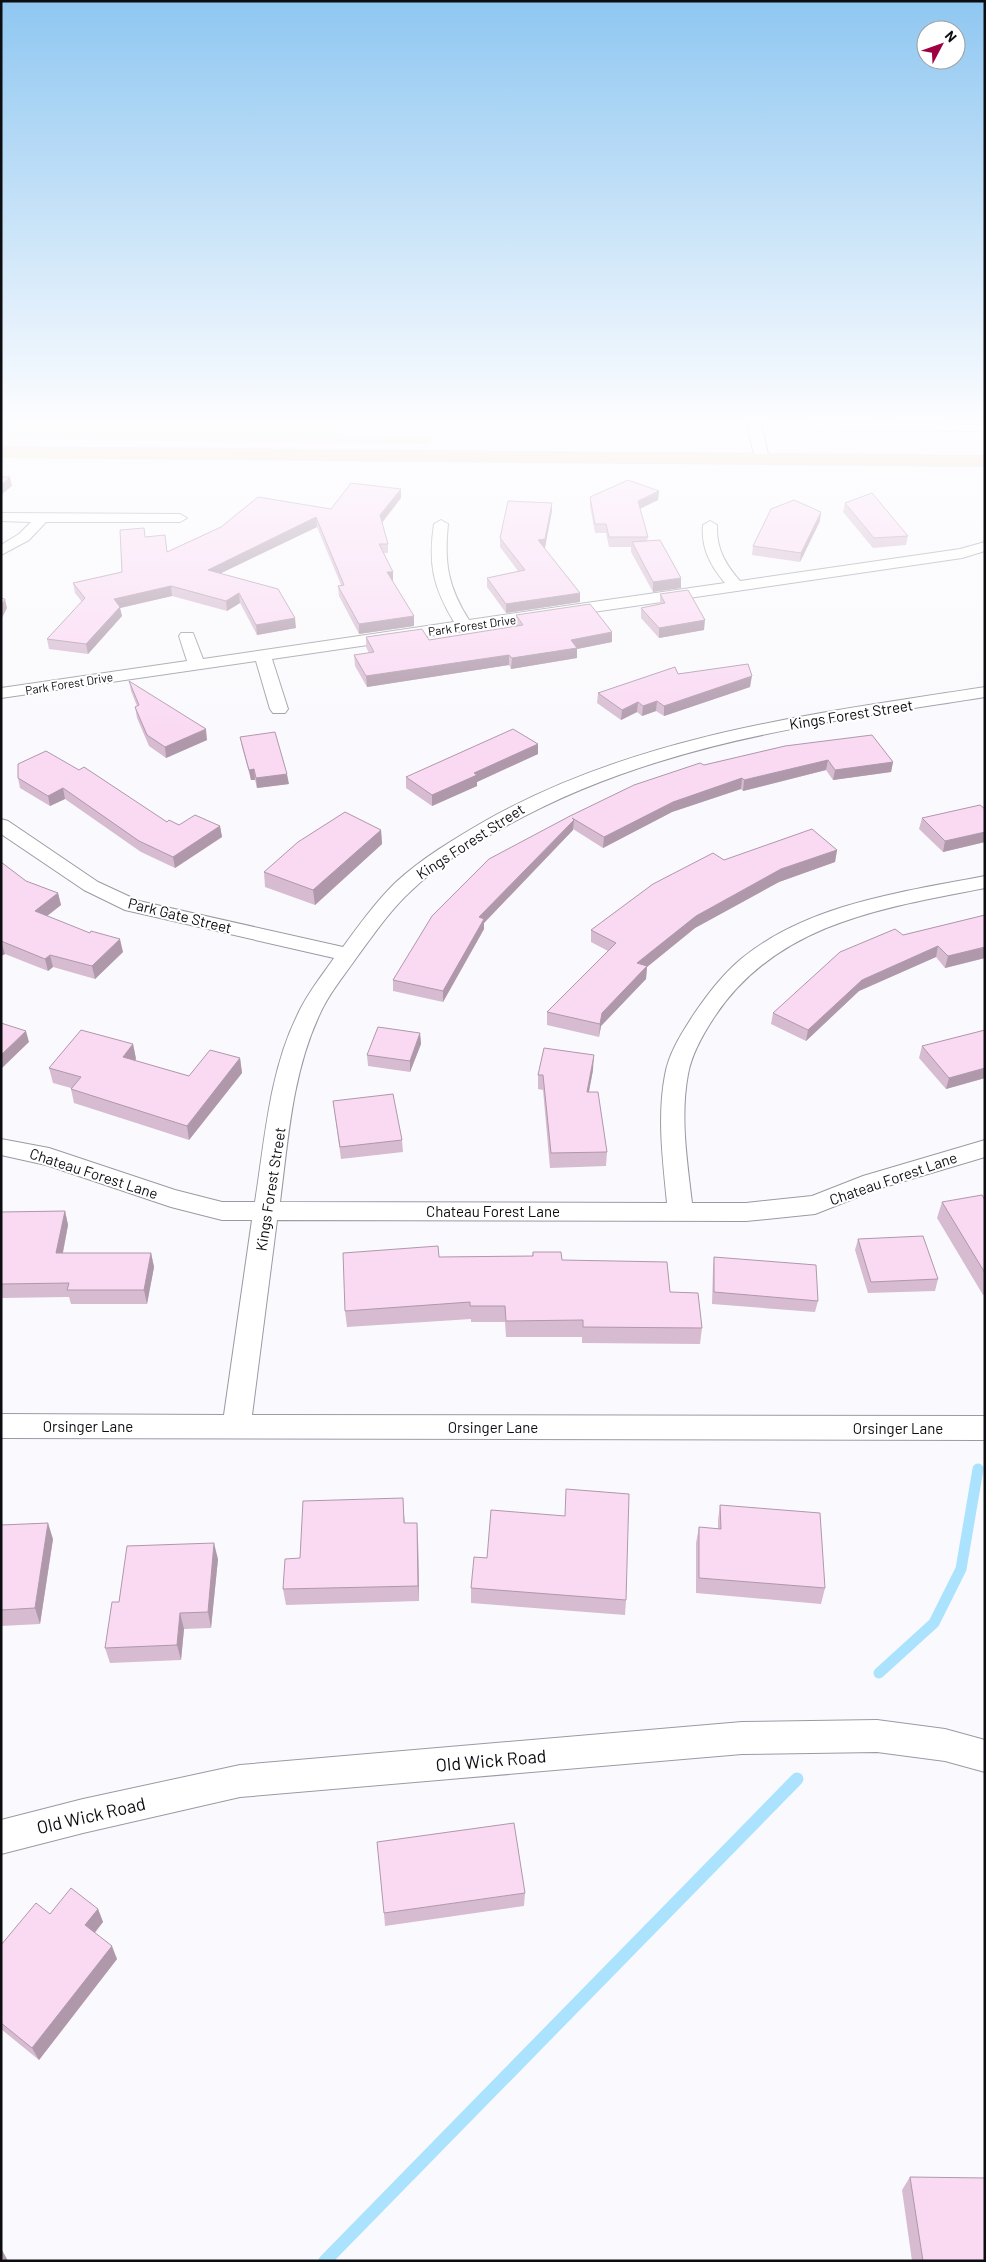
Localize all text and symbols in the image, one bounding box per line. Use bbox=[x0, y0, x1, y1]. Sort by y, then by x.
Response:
north arrow bbox=[916, 20, 966, 70]
text: N bbox=[942, 27, 961, 45]
street label: Park Forest Drive bbox=[427, 612, 517, 638]
street label: Park Forest Drive bbox=[24, 669, 114, 697]
street label: Kings Forest Street bbox=[788, 695, 914, 733]
street label: Kings Forest Street bbox=[413, 799, 527, 883]
street label: Park Gate Street bbox=[126, 893, 234, 937]
street label: Kings Forest Street bbox=[251, 1126, 289, 1252]
street label: Chateau Forest Lane bbox=[28, 1144, 160, 1202]
street label: Chateau Forest Lane bbox=[827, 1148, 959, 1208]
street label: Chateau Forest Lane bbox=[426, 1202, 560, 1220]
street label: Orsinger Lane bbox=[43, 1417, 133, 1435]
street label: Orsinger Lane bbox=[448, 1418, 538, 1436]
street label: Orsinger Lane bbox=[853, 1419, 943, 1437]
street label: Old Wick Road bbox=[435, 1744, 547, 1776]
street label: Old Wick Road bbox=[34, 1792, 148, 1838]

